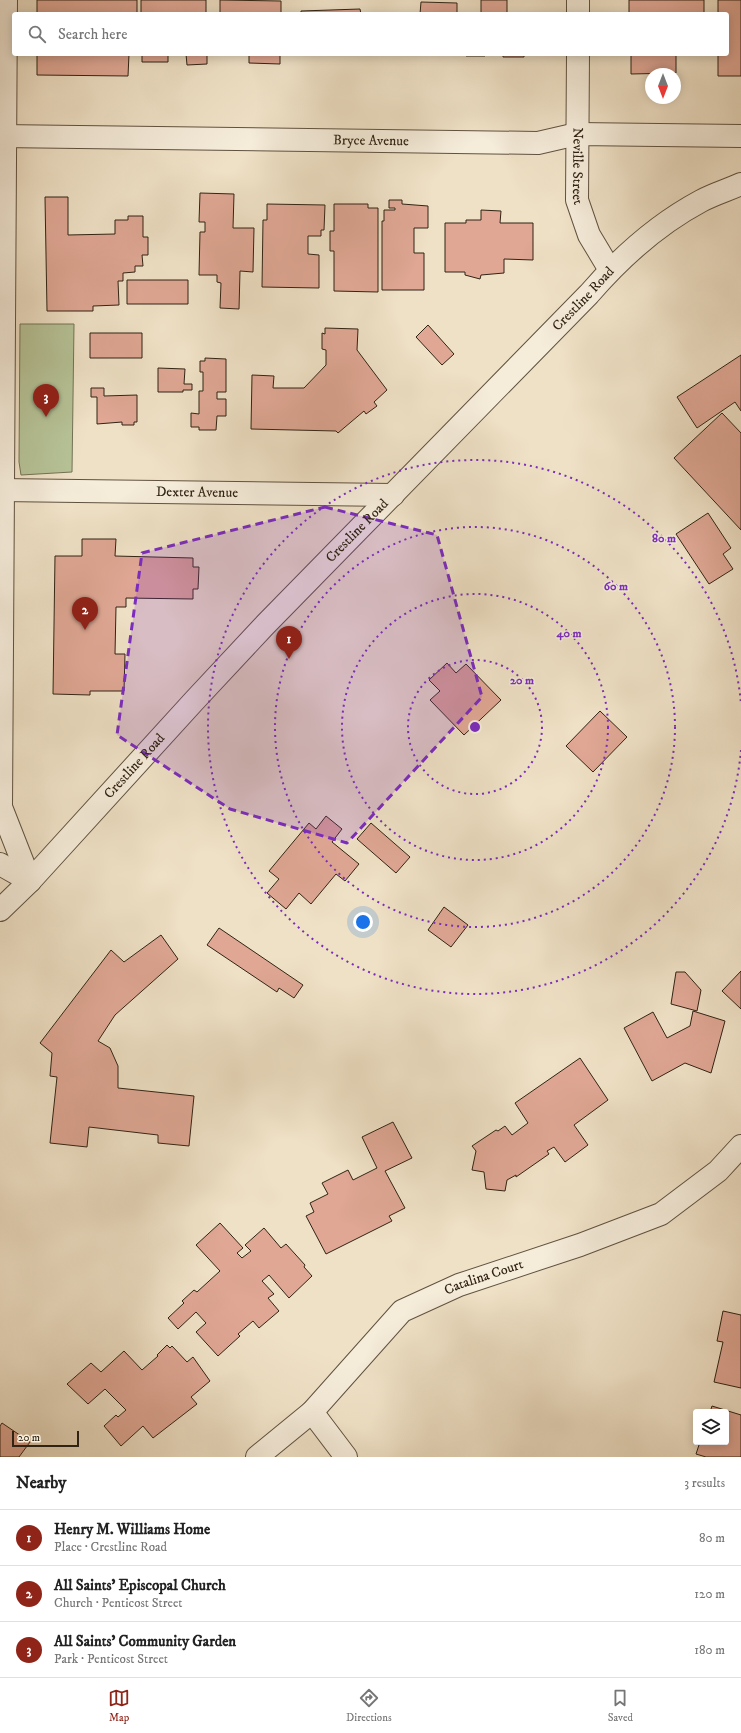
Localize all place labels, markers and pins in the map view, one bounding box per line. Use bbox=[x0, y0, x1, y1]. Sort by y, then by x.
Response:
pin: 3 bbox=[33, 384, 59, 417]
pin: 2 bbox=[72, 597, 98, 630]
pin: 1 bbox=[276, 626, 302, 659]
centre of rings bbox=[468, 720, 482, 734]

